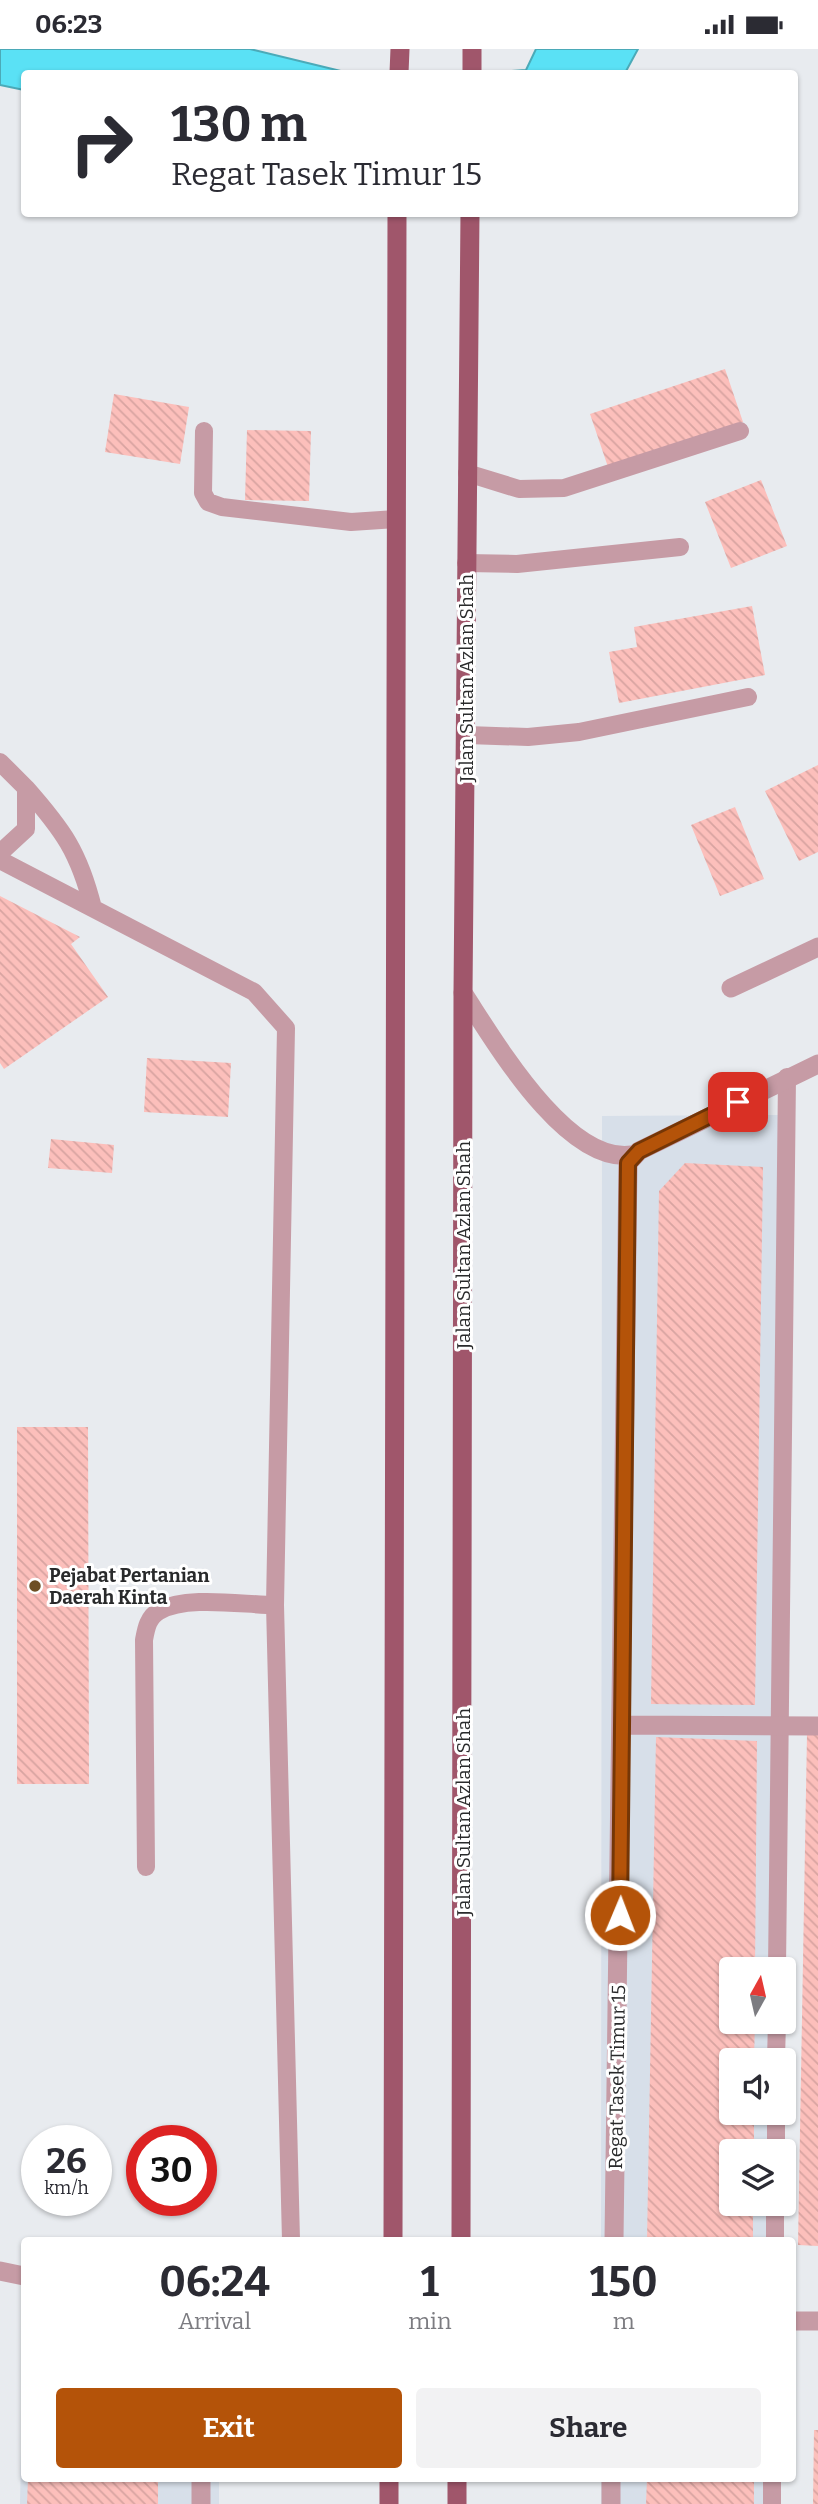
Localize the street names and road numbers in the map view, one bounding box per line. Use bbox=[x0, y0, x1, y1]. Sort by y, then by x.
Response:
street label: Jalan Sultan Azlan Shah bbox=[455, 574, 478, 783]
street label: Jalan Sultan Azlan Shah bbox=[452, 1141, 475, 1350]
street label: Jalan Sultan Azlan Shah bbox=[452, 1708, 475, 1917]
street label: Regat Tasek Timur 15 bbox=[604, 1984, 630, 2170]

